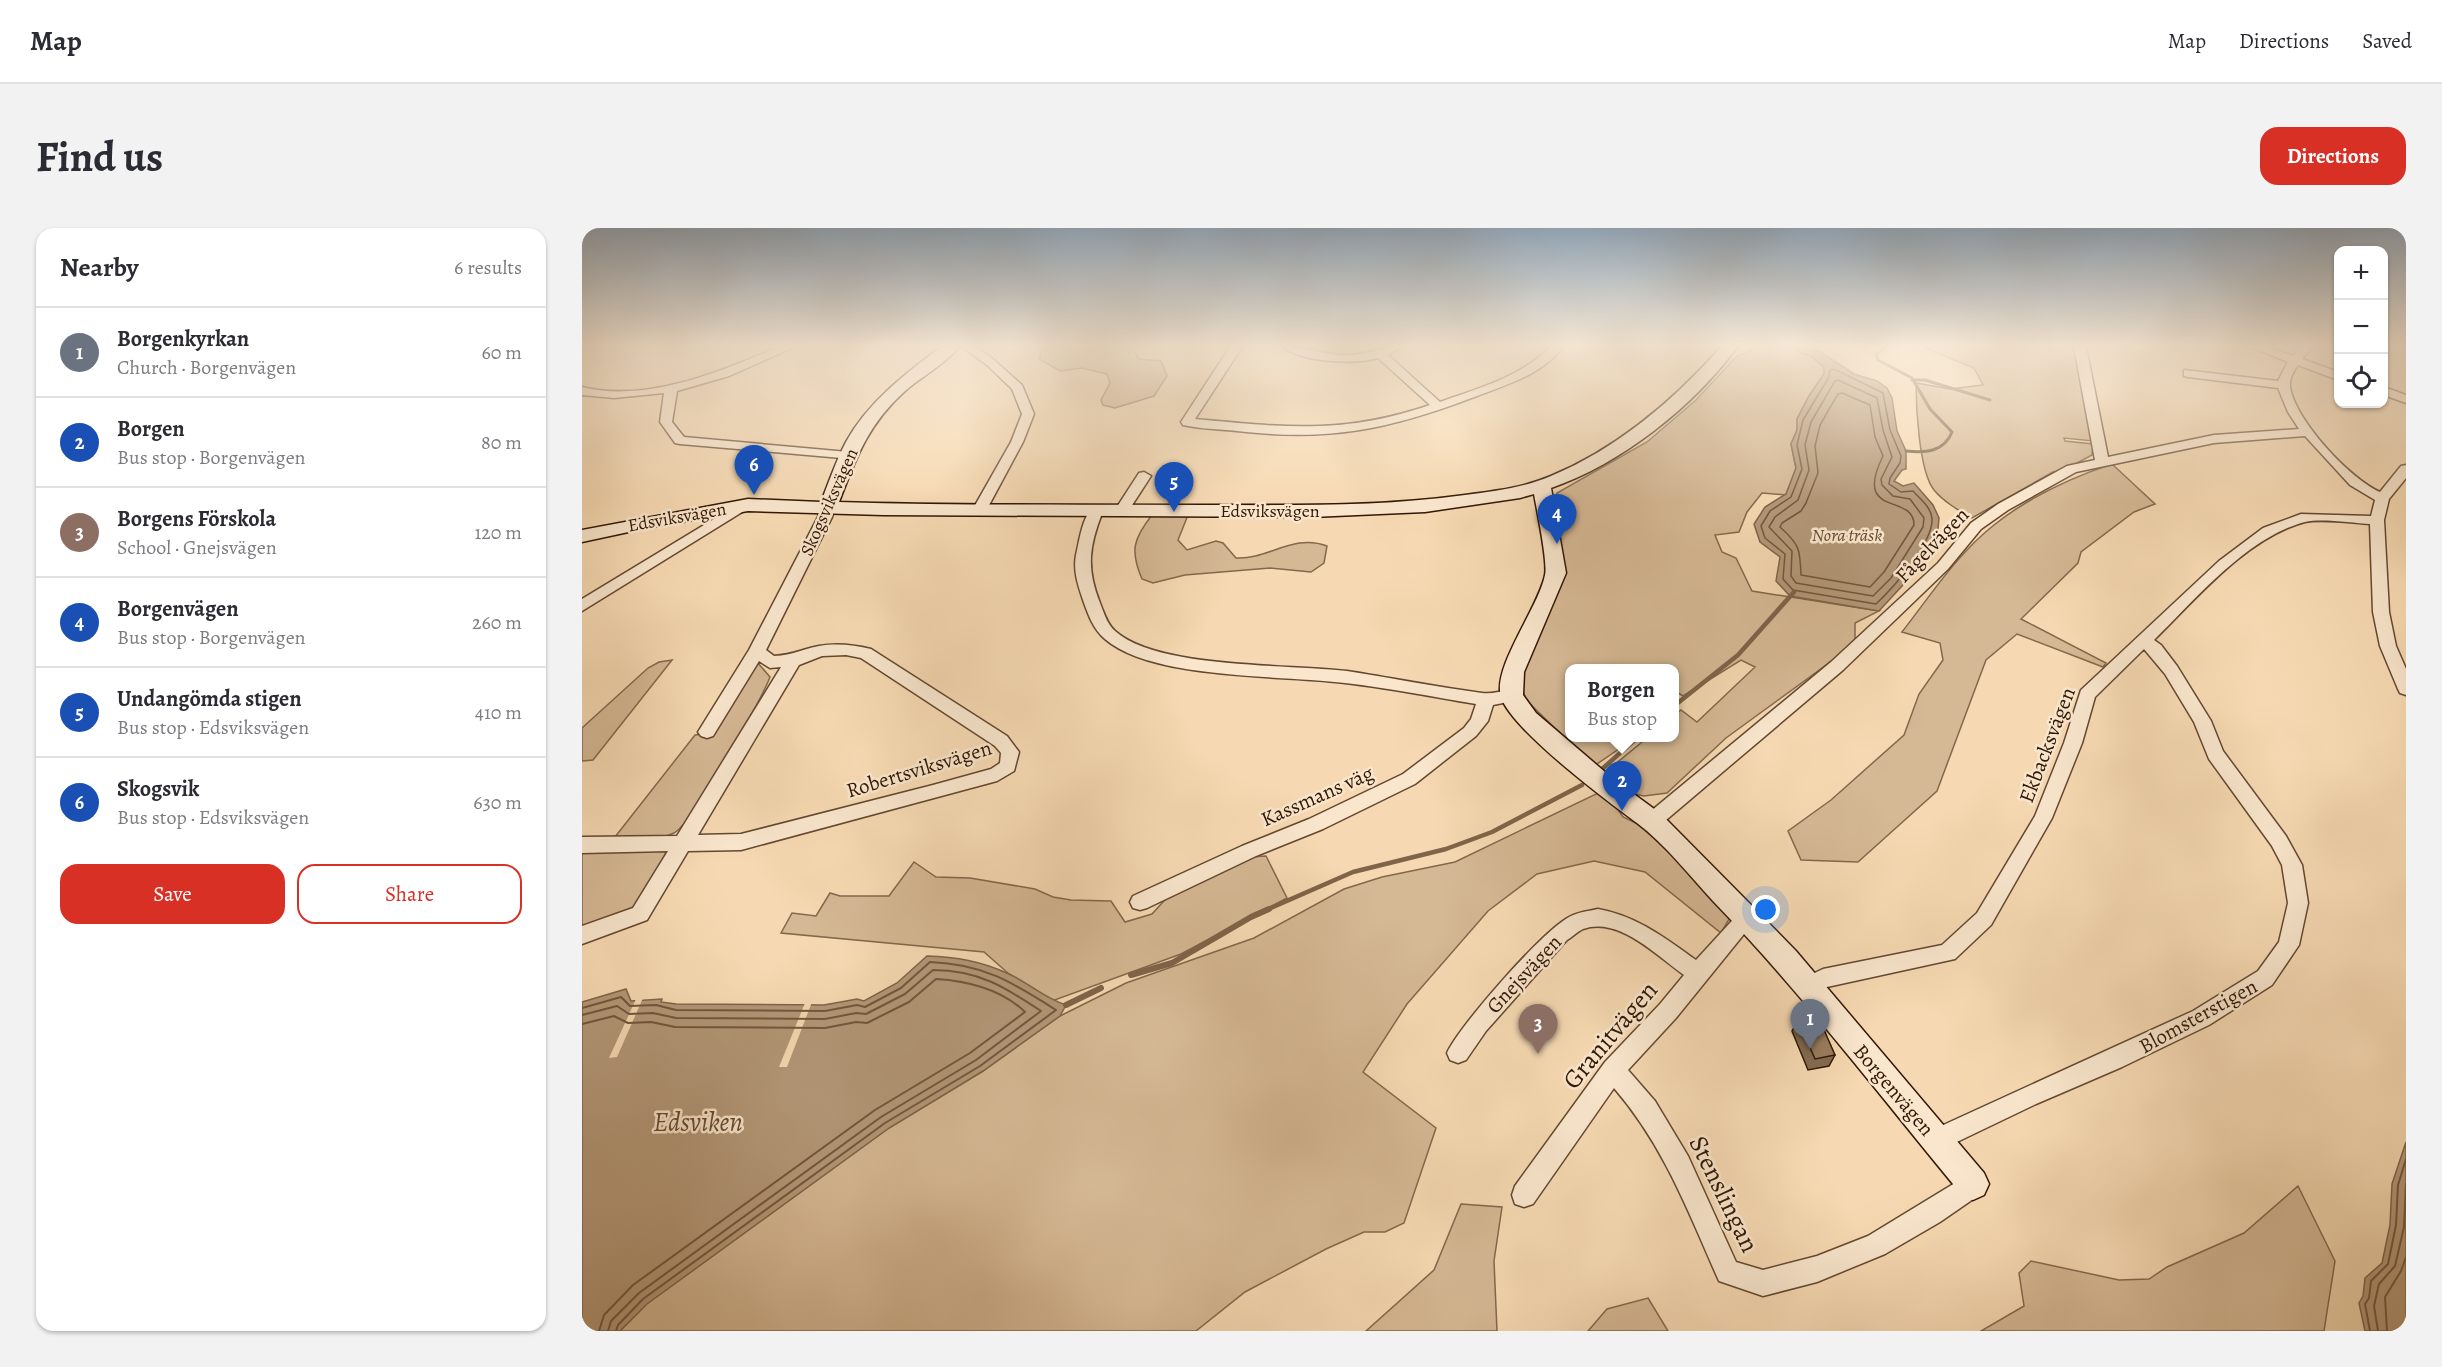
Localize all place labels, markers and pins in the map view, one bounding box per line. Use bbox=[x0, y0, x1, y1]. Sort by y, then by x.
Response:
pin: 6 bbox=[734, 446, 774, 495]
pin: 5 bbox=[1154, 462, 1194, 512]
pin: 4 bbox=[1538, 494, 1576, 544]
pin: 2 bbox=[1602, 762, 1642, 811]
pin: 1 bbox=[1790, 1000, 1830, 1049]
pin: 3 bbox=[1518, 1004, 1558, 1054]

